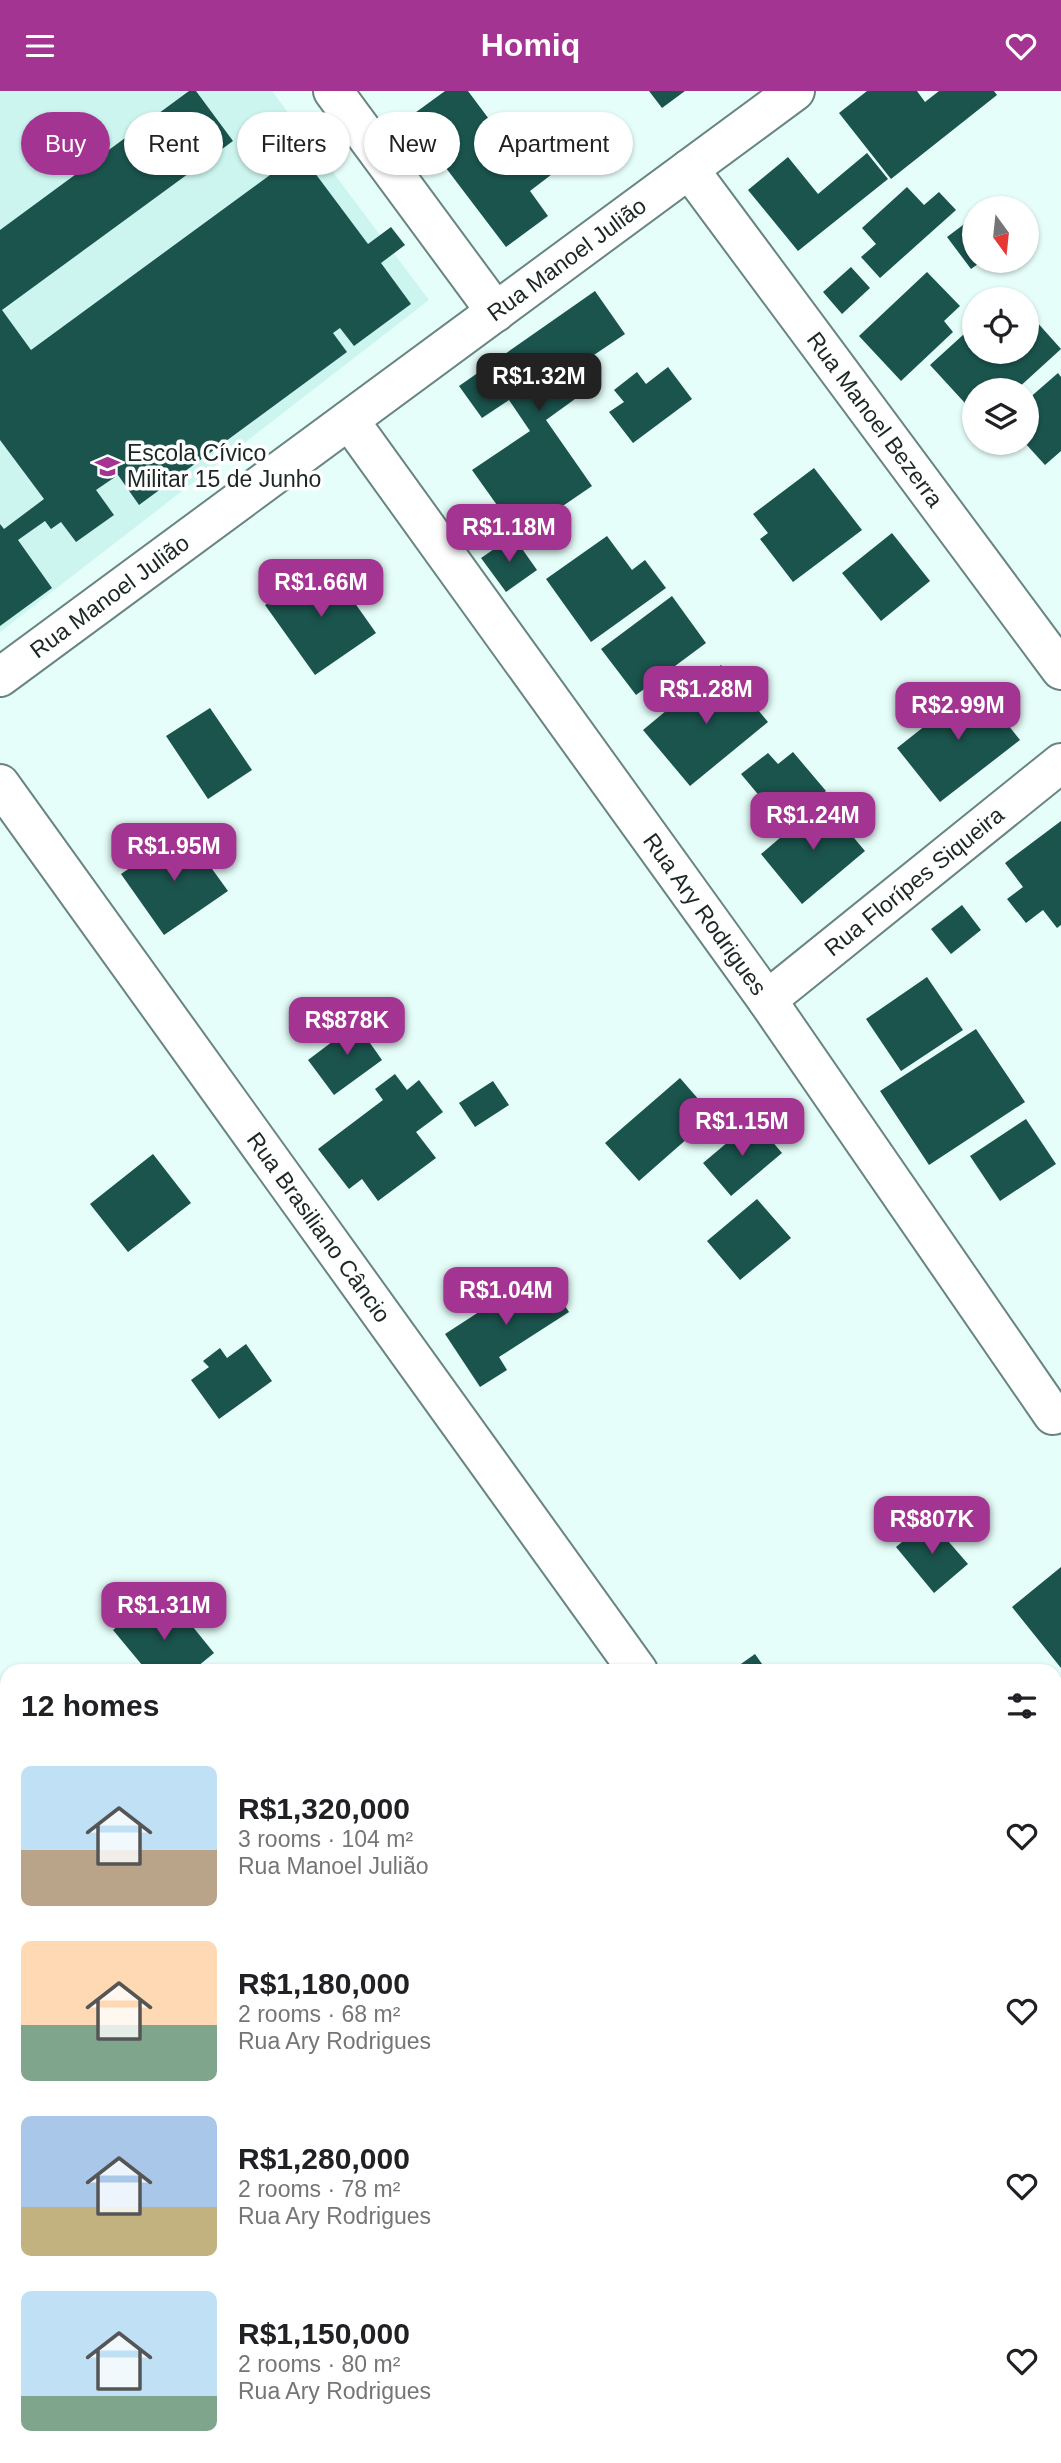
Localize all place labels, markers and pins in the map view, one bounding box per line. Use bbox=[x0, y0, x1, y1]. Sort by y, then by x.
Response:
pin: R$1.32M bbox=[474, 353, 604, 413]
place label: Escola Cívico Militar 15 de Junho bbox=[127, 440, 321, 492]
school or university icon: Escola Cívico Militar 15 de Junho bbox=[93, 452, 121, 480]
pin: R$1.18M bbox=[444, 505, 574, 564]
pin: R$1.66M bbox=[256, 559, 386, 619]
pin: R$1.28M bbox=[641, 667, 771, 726]
pin: R$2.99M bbox=[893, 683, 1023, 742]
pin: R$1.24M bbox=[748, 793, 878, 852]
pin: R$1.95M bbox=[109, 823, 239, 883]
pin: R$878K bbox=[290, 997, 404, 1057]
pin: R$1.15M bbox=[677, 1098, 807, 1158]
pin: R$1.04M bbox=[441, 1267, 571, 1327]
pin: R$807K bbox=[875, 1497, 989, 1556]
pin: R$1.31M bbox=[99, 1583, 229, 1642]

